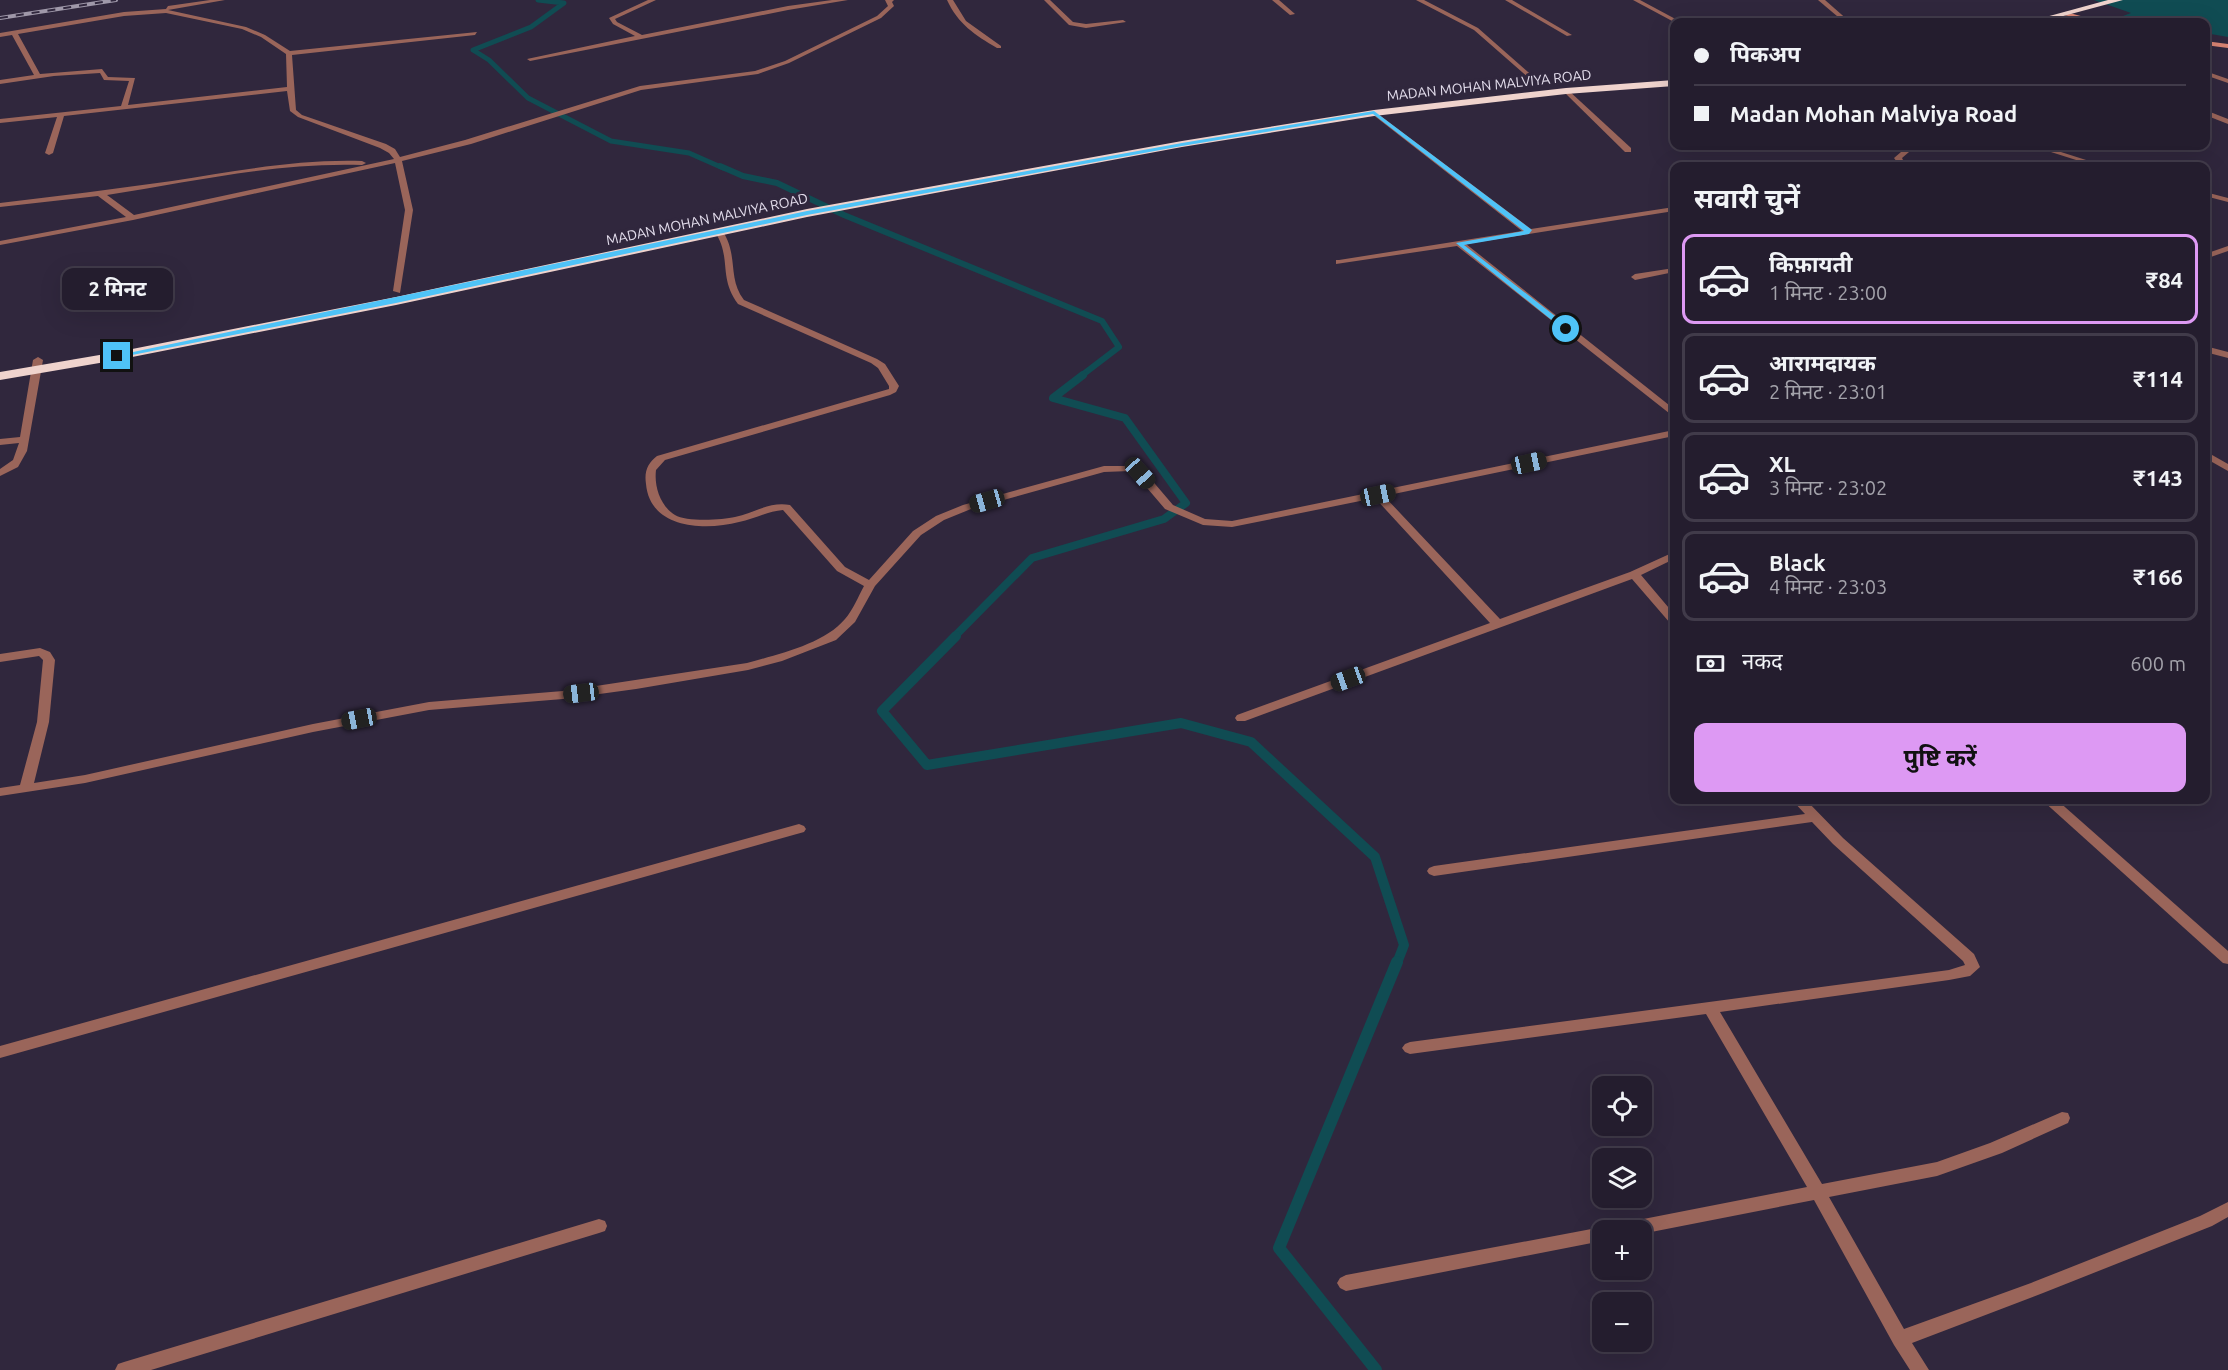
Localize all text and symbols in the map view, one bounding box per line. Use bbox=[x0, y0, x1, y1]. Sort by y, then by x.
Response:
text: पिकअप bbox=[1730, 41, 1801, 66]
street label: MADAN MOHAN MALVIYA ROAD bbox=[1386, 66, 1592, 104]
text: Madan Mohan Malviya Road bbox=[1730, 101, 2017, 126]
text: सवारी चुनें bbox=[1694, 183, 1800, 213]
street label: MADAN MOHAN MALVIYA ROAD bbox=[605, 190, 809, 248]
text: किफ़ायती bbox=[1769, 251, 1853, 276]
icon: car bbox=[1697, 252, 1751, 306]
text: ₹84 bbox=[2146, 267, 2183, 292]
callout: 2 मिनट bbox=[62, 269, 172, 311]
text: 2 मिनट bbox=[89, 277, 147, 300]
text: 1 मिनट · 23:00 bbox=[1769, 281, 1887, 304]
route start bbox=[1552, 315, 1579, 342]
route end bbox=[103, 342, 130, 369]
text: आरामदायक bbox=[1769, 350, 1876, 375]
icon: car bbox=[1697, 351, 1751, 405]
text: ₹114 bbox=[2133, 366, 2183, 391]
text: 2 मिनट · 23:01 bbox=[1769, 380, 1887, 403]
car bbox=[1510, 450, 1548, 476]
icon: car bbox=[1697, 450, 1751, 504]
text: XL bbox=[1769, 451, 1796, 476]
car bbox=[1121, 454, 1159, 492]
text: ₹143 bbox=[2133, 465, 2183, 490]
text: 3 मिनट · 23:02 bbox=[1769, 476, 1887, 499]
car bbox=[1359, 482, 1397, 508]
car bbox=[967, 487, 1007, 515]
icon: car bbox=[1697, 549, 1751, 603]
text: Black bbox=[1769, 550, 1826, 575]
text: ₹166 bbox=[2133, 564, 2183, 589]
text: 4 मिनट · 23:03 bbox=[1769, 575, 1887, 598]
icon: cash bbox=[1694, 647, 1727, 680]
text: नकद bbox=[1742, 648, 1783, 673]
text: 600 m bbox=[2130, 652, 2186, 675]
car bbox=[1328, 664, 1368, 694]
car bbox=[562, 682, 600, 704]
car bbox=[340, 707, 378, 731]
button: पुष्टि करें bbox=[1694, 723, 2186, 792]
map controls bbox=[1592, 1076, 1652, 1352]
button: locate bbox=[1592, 1076, 1652, 1136]
button: layers bbox=[1592, 1148, 1652, 1208]
button: + bbox=[1592, 1220, 1652, 1280]
button: − bbox=[1592, 1292, 1652, 1352]

